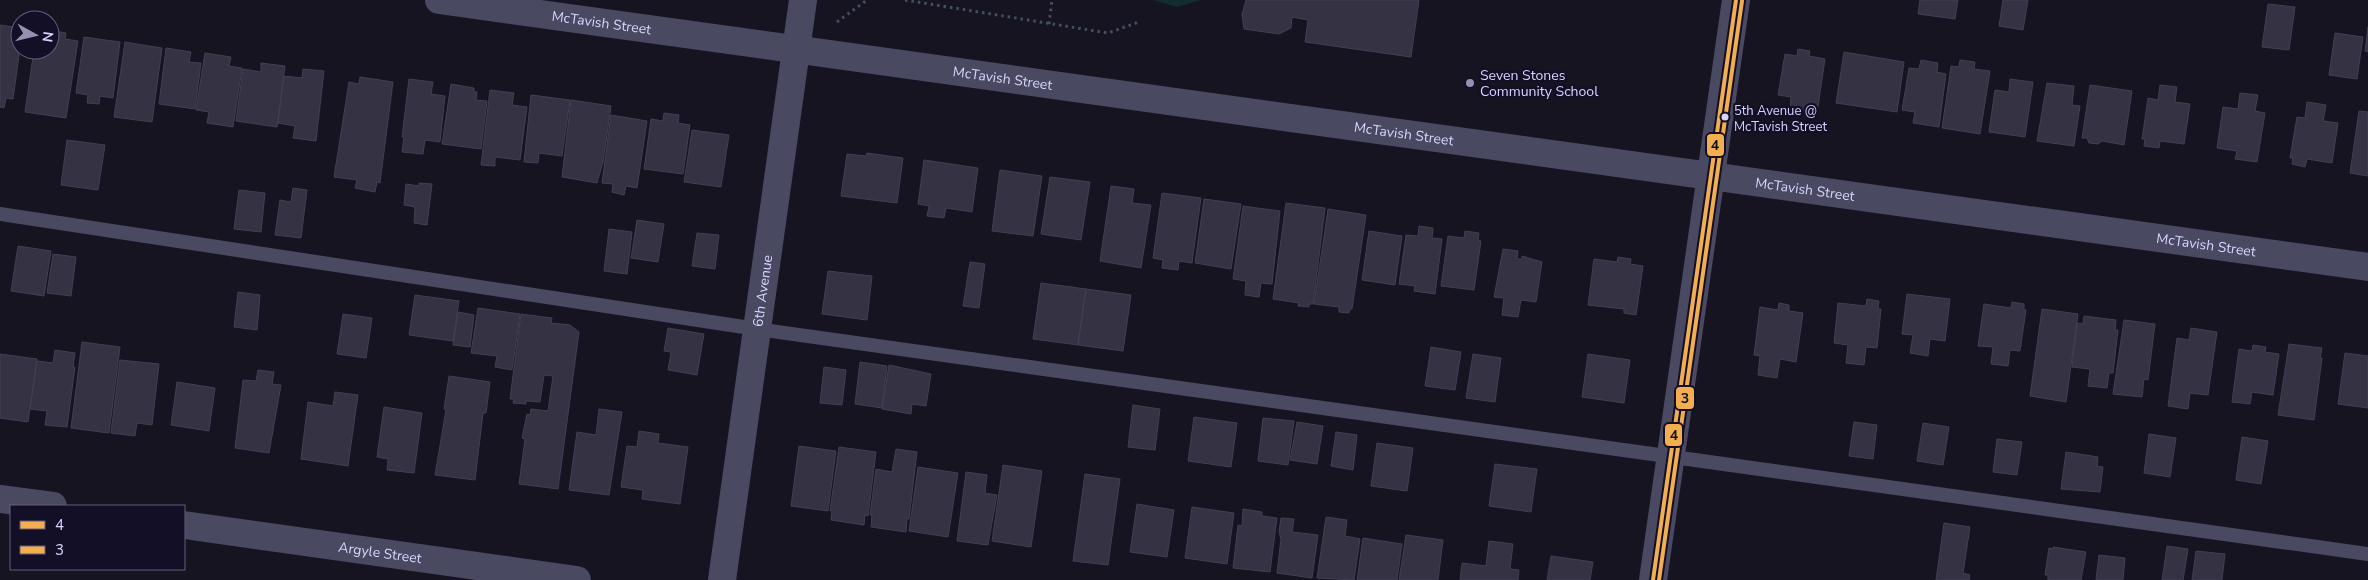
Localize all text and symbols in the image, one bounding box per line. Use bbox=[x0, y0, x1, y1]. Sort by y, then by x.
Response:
street label: McTavish Street bbox=[550, 7, 652, 39]
north arrow bbox=[10, 10, 60, 60]
text: N bbox=[37, 30, 58, 43]
street label: McTavish Street bbox=[952, 62, 1054, 95]
place label: Seven Stones Community School bbox=[1480, 66, 1599, 101]
marker: Seven Stones Community School bbox=[1464, 77, 1476, 89]
place label: 5th Avenue @ McTavish Street bbox=[1734, 102, 1827, 136]
marker: 5th Avenue @ McTavish Street bbox=[1720, 112, 1730, 122]
street label: McTavish Street bbox=[1353, 118, 1455, 150]
line badge: 4 bbox=[1706, 133, 1725, 157]
text: 4 bbox=[1711, 136, 1720, 155]
street label: McTavish Street bbox=[1754, 173, 1856, 206]
street label: McTavish Street bbox=[2155, 229, 2257, 261]
street label: 6th Avenue bbox=[748, 254, 777, 328]
line badge: 3 bbox=[1675, 386, 1695, 410]
text: 3 bbox=[1681, 389, 1689, 408]
line badge: 4 bbox=[1664, 423, 1683, 447]
text: 4 bbox=[1670, 426, 1679, 445]
legend bbox=[10, 505, 185, 570]
text: 4 bbox=[55, 515, 64, 535]
street label: Argyle Street bbox=[337, 538, 423, 568]
text: 3 bbox=[55, 540, 64, 560]

